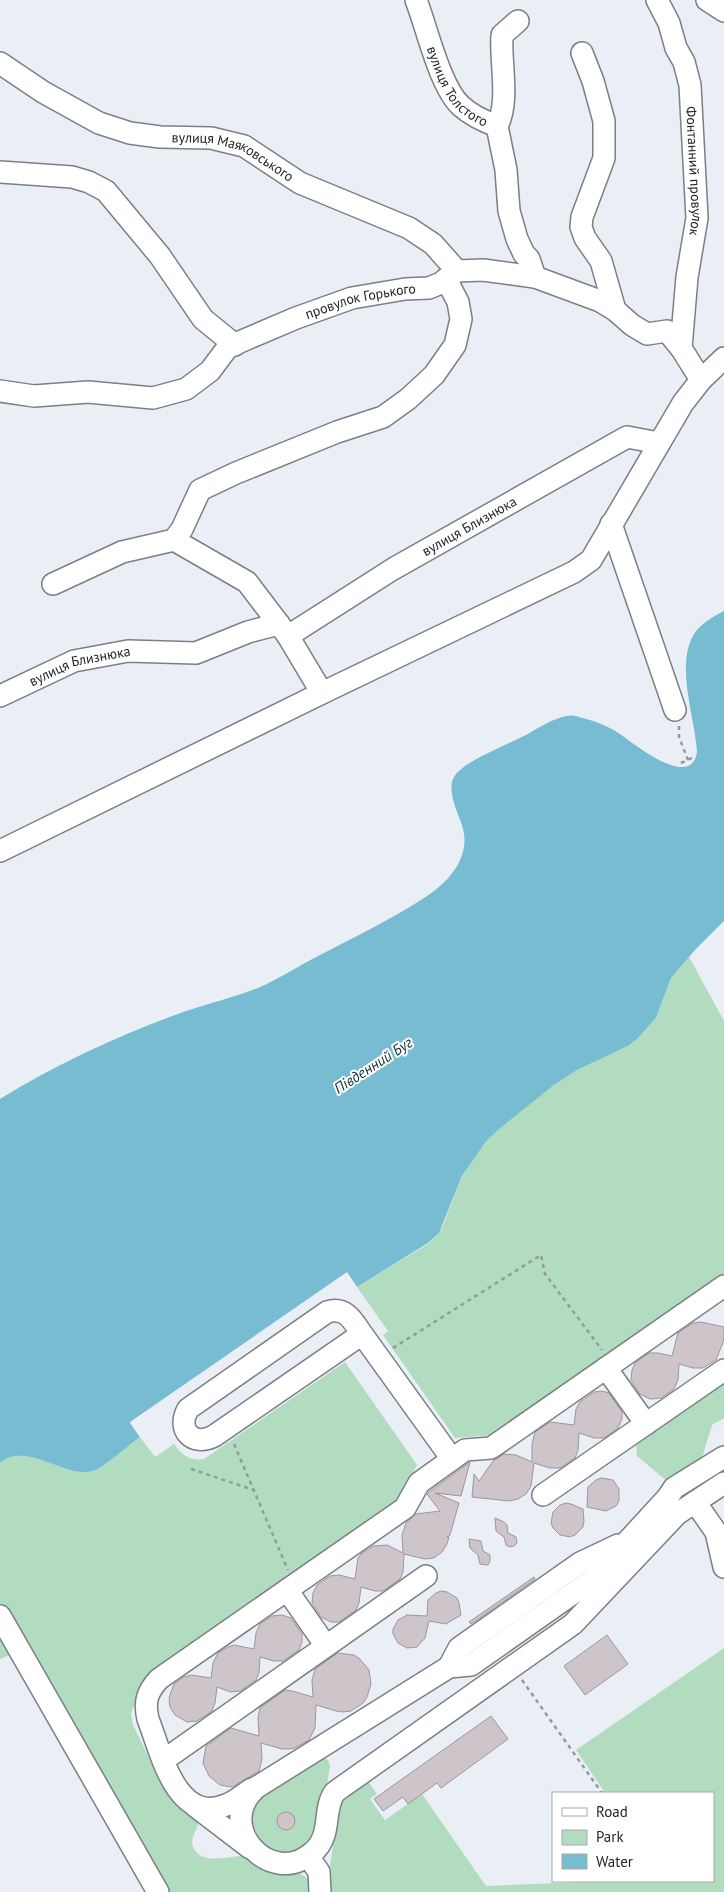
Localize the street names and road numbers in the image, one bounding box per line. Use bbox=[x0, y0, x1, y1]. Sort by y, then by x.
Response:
street label: вулиця Толстого bbox=[423, 44, 491, 130]
street label: Фонтанний провулок bbox=[682, 106, 707, 238]
street label: вулиця Маяковського bbox=[171, 128, 297, 185]
street label: провулок Горького bbox=[303, 280, 416, 323]
street label: вулиця Близнюка bbox=[419, 492, 520, 560]
street label: вулиця Близнюка bbox=[26, 642, 132, 690]

